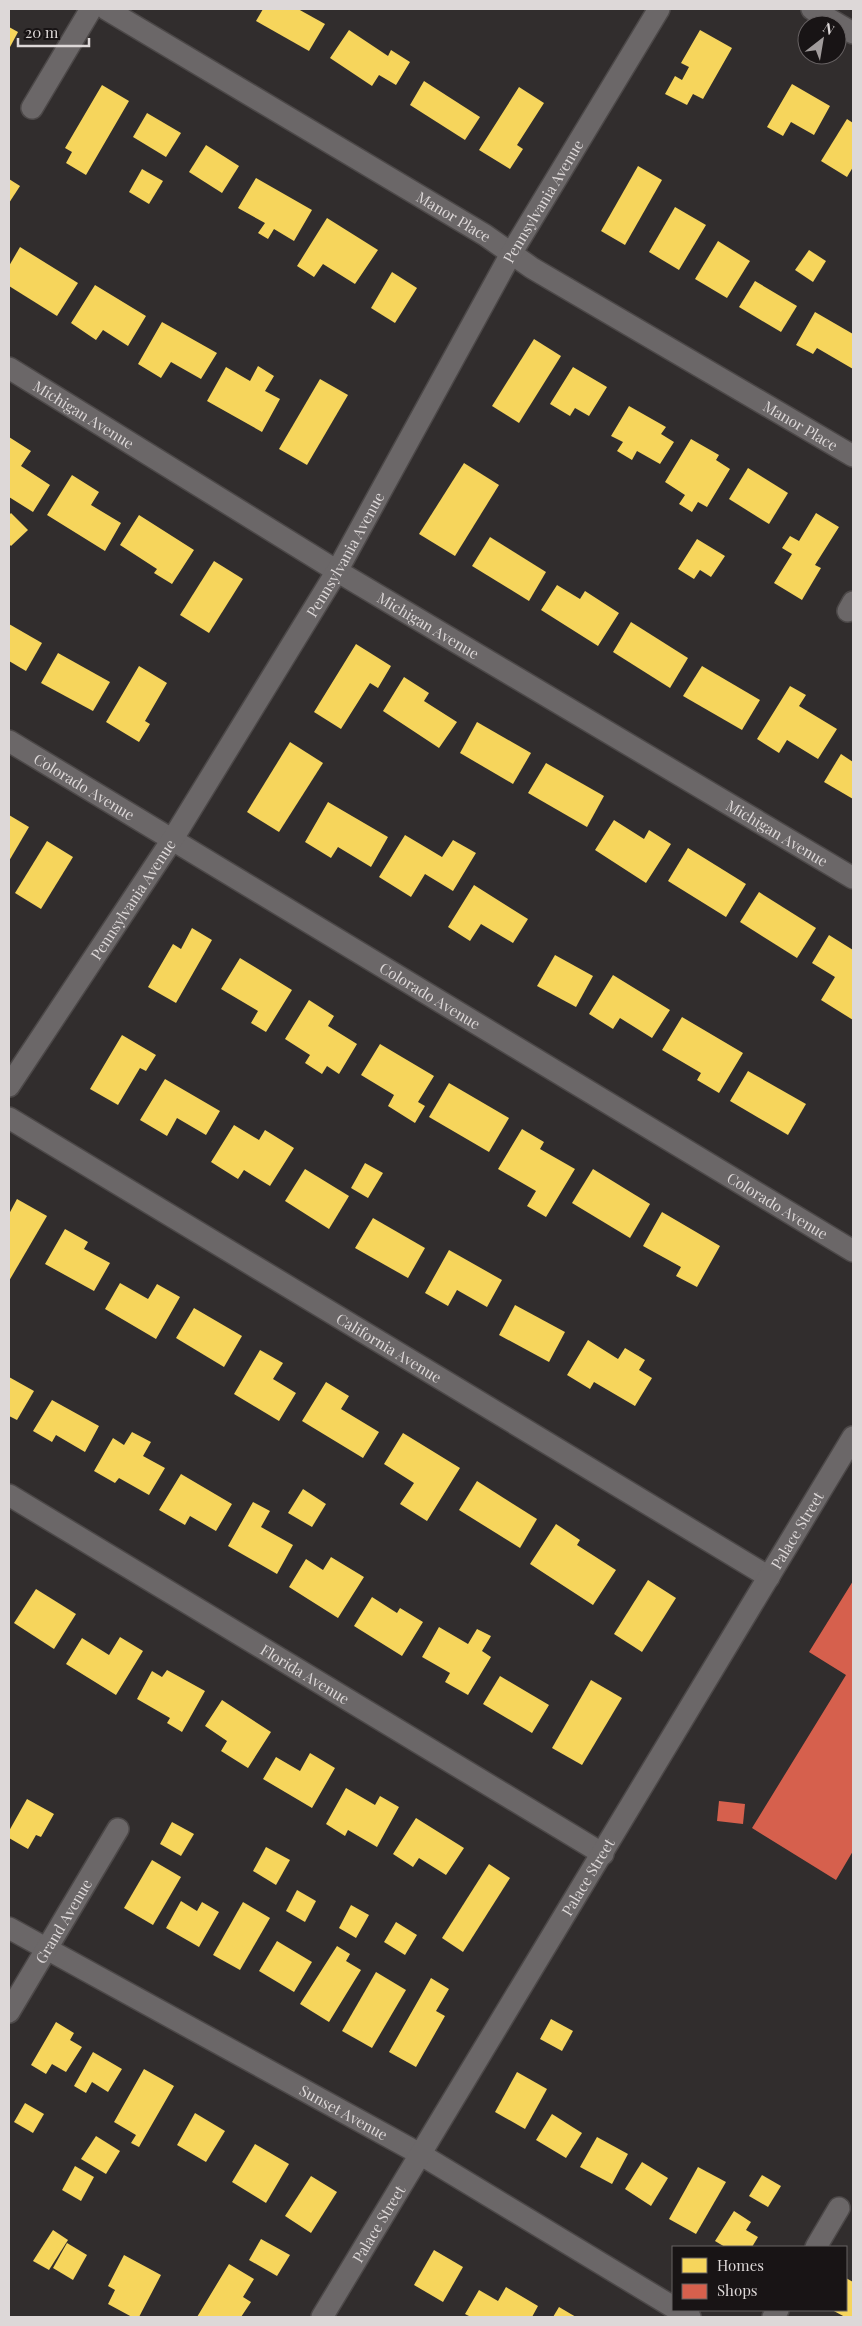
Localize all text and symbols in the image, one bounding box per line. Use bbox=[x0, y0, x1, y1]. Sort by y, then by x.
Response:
scale bar bbox=[18, 15, 89, 47]
north arrow bbox=[797, 15, 847, 65]
text: N bbox=[820, 18, 838, 39]
text: 20 m bbox=[25, 22, 59, 42]
street label: Pennsylvania Avenue bbox=[498, 136, 588, 266]
street label: Manor Place bbox=[413, 187, 495, 246]
street label: Michigan Avenue bbox=[30, 376, 138, 453]
street label: Manor Place bbox=[760, 396, 842, 455]
street label: Pennsylvania Avenue bbox=[301, 489, 388, 621]
street label: Michigan Avenue bbox=[374, 587, 483, 663]
street label: Colorado Avenue bbox=[30, 748, 139, 825]
street label: Michigan Avenue bbox=[723, 795, 832, 871]
street label: Pennsylvania Avenue bbox=[86, 835, 180, 963]
street label: Colorado Avenue bbox=[376, 957, 484, 1034]
street label: Colorado Avenue bbox=[723, 1167, 832, 1244]
street label: California Avenue bbox=[333, 1308, 445, 1387]
street label: Palace Street bbox=[766, 1487, 828, 1573]
street label: Florida Avenue bbox=[257, 1639, 353, 1709]
street label: Palace Street bbox=[557, 1834, 619, 1919]
street label: Grand Avenue bbox=[30, 1875, 96, 1967]
street label: Sunset Avenue bbox=[296, 2080, 391, 2144]
street label: Palace Street bbox=[347, 2181, 410, 2266]
legend bbox=[672, 2246, 847, 2311]
text: Homes bbox=[717, 2255, 764, 2275]
text: Shops bbox=[717, 2280, 758, 2300]

